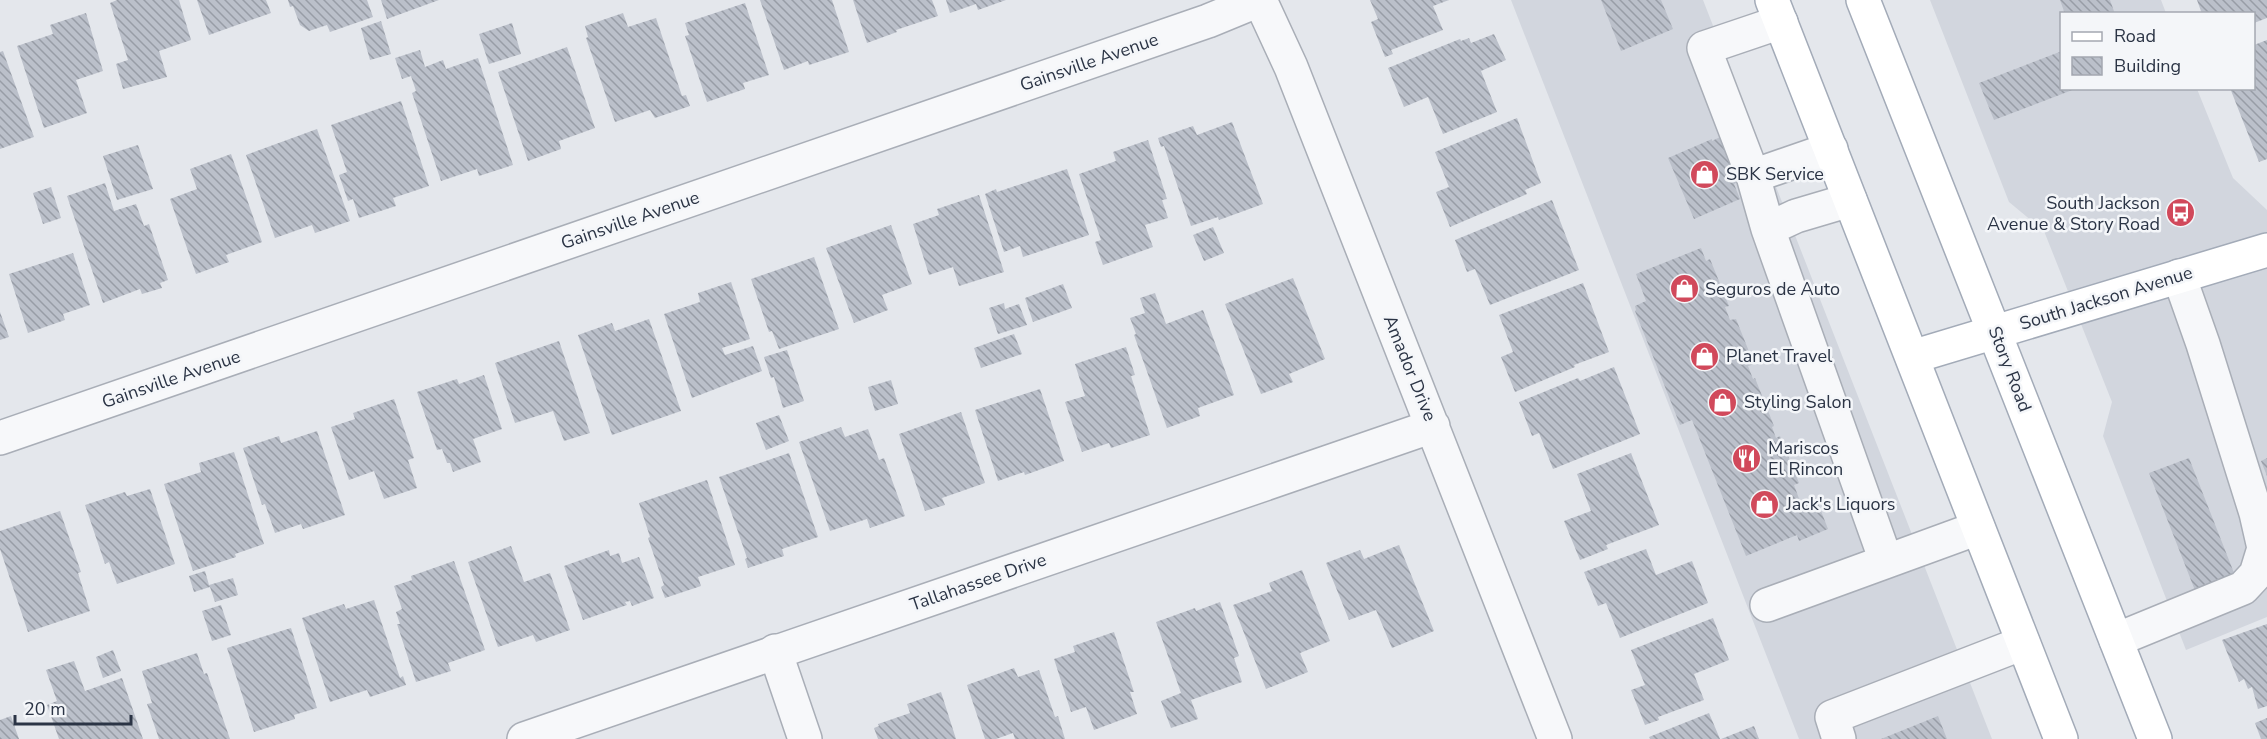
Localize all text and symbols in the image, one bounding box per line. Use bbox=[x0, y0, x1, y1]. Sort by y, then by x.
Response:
legend bbox=[2060, 12, 2255, 90]
text: Road bbox=[2114, 24, 2156, 48]
street label: Gainsville Avenue bbox=[1017, 27, 1161, 97]
text: Building bbox=[2114, 54, 2181, 78]
shop icon: SBK Service bbox=[1689, 158, 1721, 190]
place label: SBK Service bbox=[1726, 162, 1824, 186]
street label: Gainsville Avenue bbox=[558, 185, 702, 255]
place label: South Jackson Avenue & Story Road bbox=[1987, 191, 2160, 236]
bus stop icon: South Jackson Avenue & Story Road bbox=[2165, 197, 2197, 229]
street label: South Jackson Avenue bbox=[2017, 260, 2195, 336]
shop icon: Seguros de Auto bbox=[1668, 273, 1700, 305]
place label: Seguros de Auto bbox=[1705, 277, 1840, 301]
street label: Amador Drive bbox=[1378, 311, 1442, 425]
street label: Story Road bbox=[1983, 323, 2037, 415]
shop icon: Planet Travel bbox=[1689, 340, 1721, 372]
street label: Gainsville Avenue bbox=[99, 344, 243, 414]
place label: Planet Travel bbox=[1726, 344, 1833, 368]
shop icon: Styling Salon bbox=[1707, 386, 1739, 418]
place label: Styling Salon bbox=[1744, 390, 1852, 414]
place label: Mariscos El Rincon bbox=[1768, 436, 1843, 481]
restaurant icon: Mariscos El Rincon bbox=[1731, 442, 1763, 474]
shop icon: Jack's Liquors bbox=[1749, 488, 1781, 520]
place label: Jack's Liquors bbox=[1785, 492, 1896, 516]
street label: Tallahassee Drive bbox=[907, 547, 1049, 617]
scale bar bbox=[15, 688, 130, 726]
text: 20 m bbox=[24, 697, 66, 721]

